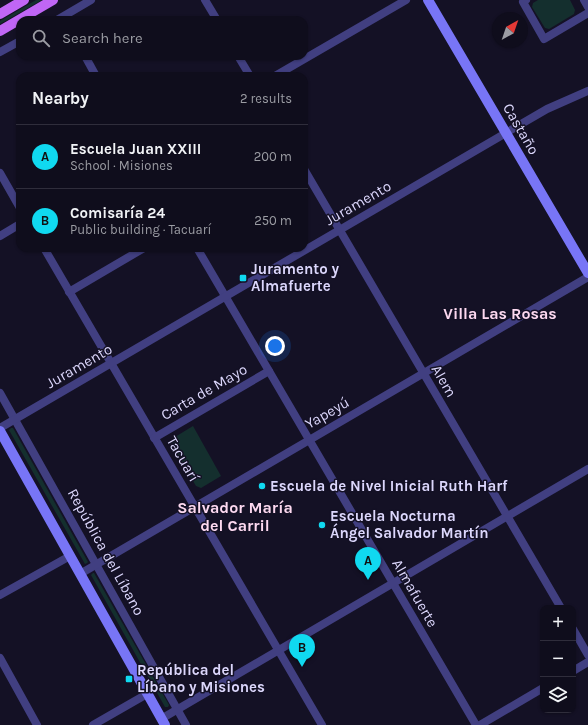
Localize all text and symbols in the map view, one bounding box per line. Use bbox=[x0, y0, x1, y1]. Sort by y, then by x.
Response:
north arrow bbox=[492, 12, 528, 48]
search box bbox=[16, 16, 308, 60]
icon: search bbox=[30, 27, 52, 49]
text: Search here bbox=[62, 29, 143, 47]
text: Nearby bbox=[32, 88, 89, 108]
text: 2 results bbox=[240, 91, 292, 106]
street label: Castaño bbox=[499, 100, 543, 158]
text: Escuela Juan XXIII bbox=[70, 140, 201, 158]
text: A bbox=[41, 149, 49, 164]
text: 200 m bbox=[254, 149, 292, 164]
text: School · Misiones bbox=[70, 158, 173, 173]
street label: Juramento bbox=[322, 177, 394, 229]
text: Comisaría 24 bbox=[70, 204, 165, 222]
text: B bbox=[41, 213, 49, 228]
text: 250 m bbox=[254, 213, 292, 228]
text: Public building · Tacuarí bbox=[70, 222, 211, 237]
place label: Juramento y Almafuerte bbox=[251, 260, 339, 295]
marker: Juramento y Almafuerte bbox=[238, 273, 248, 283]
district label: Villa Las Rosas bbox=[443, 304, 557, 323]
your location bbox=[265, 336, 285, 356]
street label: Juramento bbox=[43, 340, 115, 392]
street label: Carta de Mayo bbox=[158, 360, 250, 424]
street label: Alem bbox=[428, 362, 460, 400]
street label: Yapeyú bbox=[302, 393, 352, 433]
street label: Tacuarí bbox=[163, 433, 203, 485]
place label: Escuela de Nivel Inicial Ruth Harf bbox=[270, 477, 508, 495]
marker: Escuela de Nivel Inicial Ruth Harf bbox=[257, 481, 267, 491]
street label: República del Líbano bbox=[64, 485, 148, 619]
district label: Salvador María del Carril bbox=[177, 498, 293, 535]
place label: Escuela Nocturna Ángel Salvador Martín bbox=[330, 507, 489, 542]
marker: Escuela Nocturna Ángel Salvador Martín bbox=[317, 520, 327, 530]
pin: A bbox=[355, 547, 381, 580]
street label: Almafuerte bbox=[388, 556, 442, 630]
map controls bbox=[540, 605, 576, 713]
button: + bbox=[540, 605, 576, 641]
pin: B bbox=[289, 634, 315, 667]
button: − bbox=[540, 641, 576, 677]
place label: República del Líbano y Misiones bbox=[137, 661, 265, 696]
marker: República del Líbano y Misiones bbox=[124, 674, 134, 684]
button: layers bbox=[540, 677, 576, 713]

